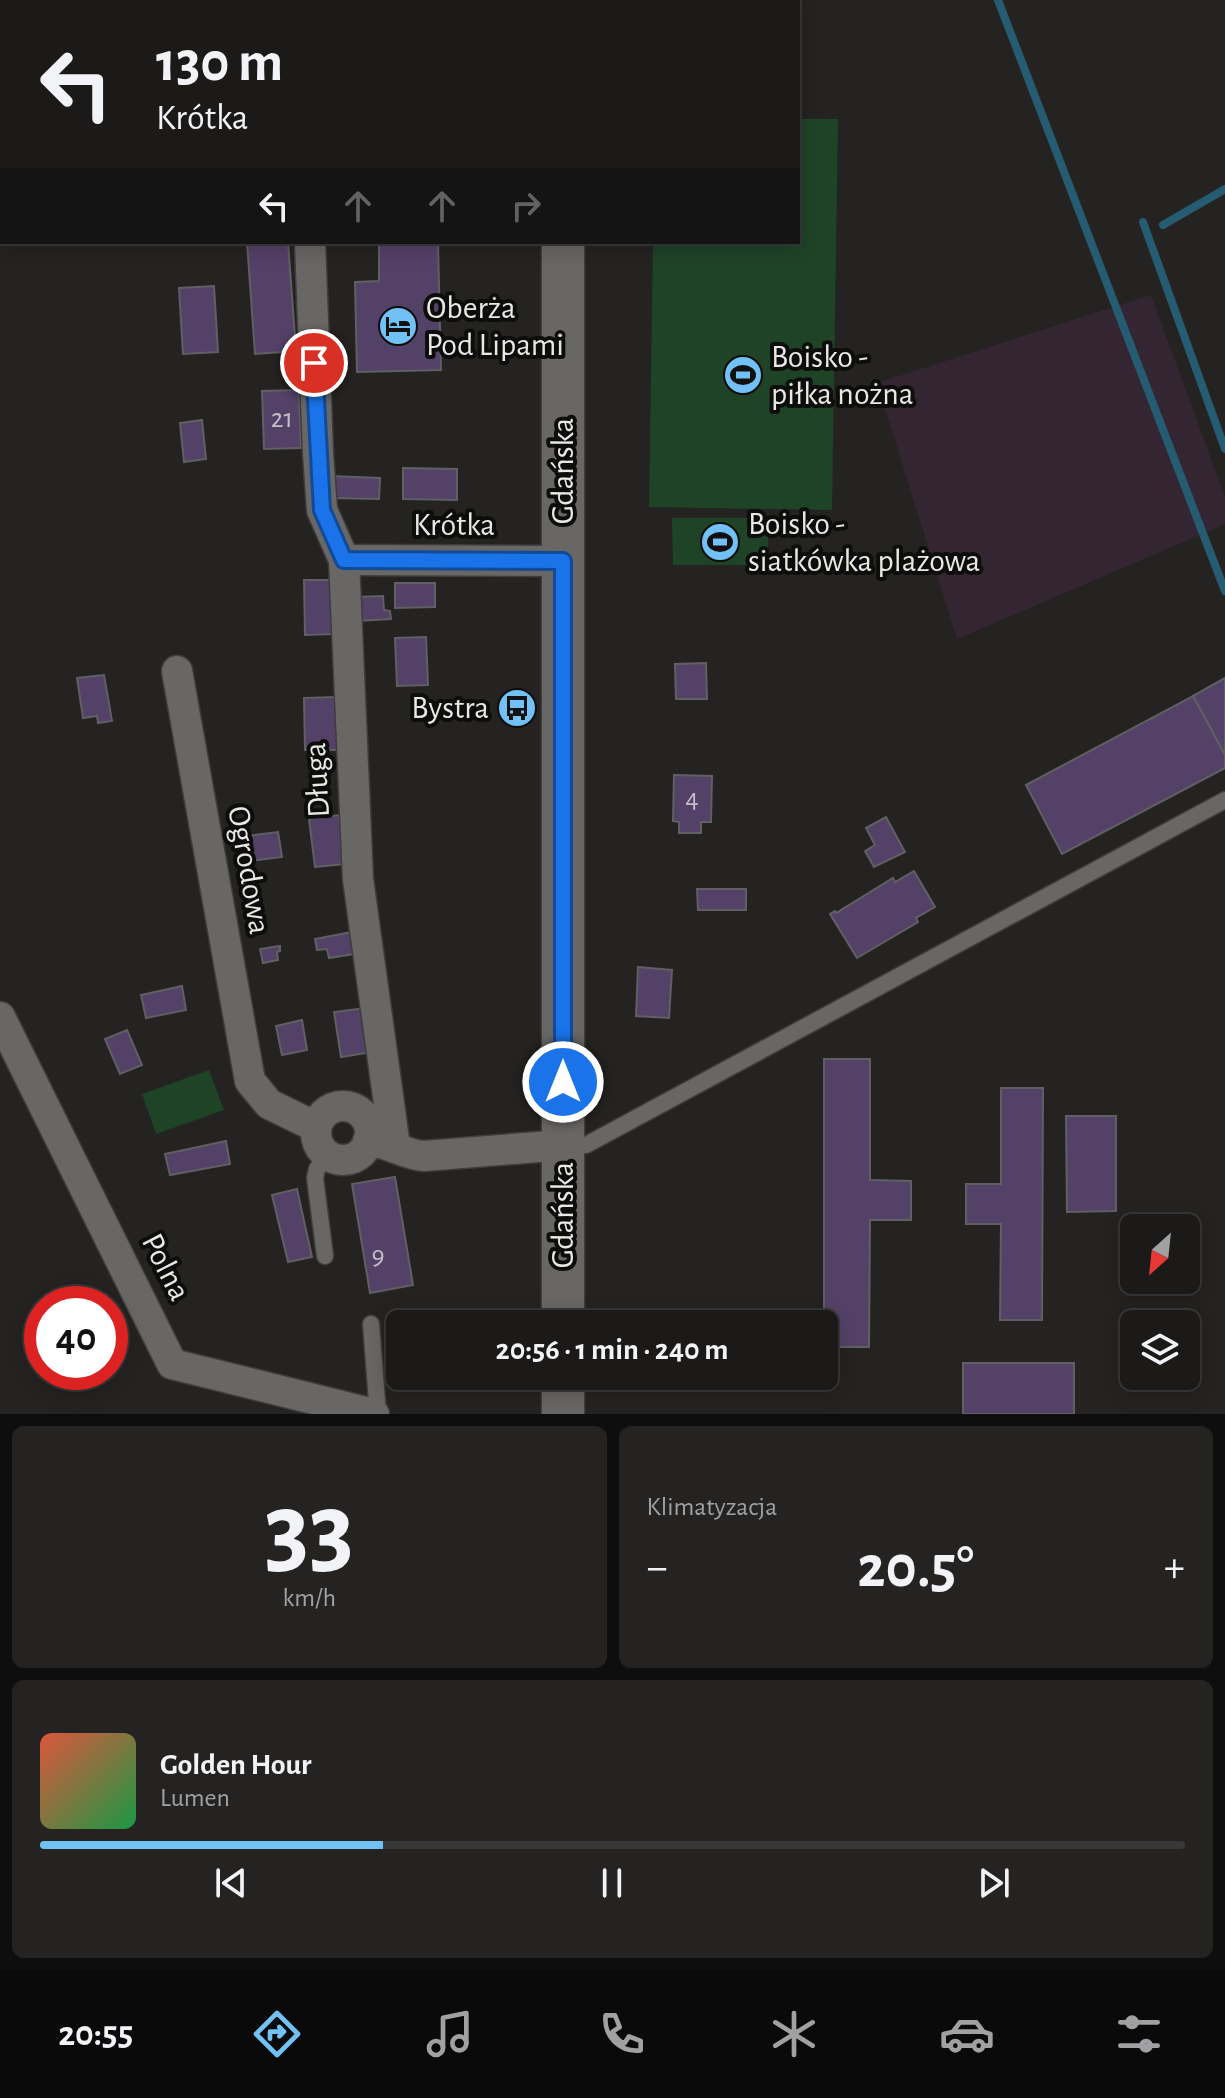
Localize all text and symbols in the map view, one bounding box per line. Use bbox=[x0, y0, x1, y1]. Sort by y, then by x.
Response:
icon: left bbox=[24, 32, 128, 136]
text: 130 m bbox=[156, 35, 283, 91]
text: Krótka bbox=[156, 100, 248, 136]
icon: left bbox=[252, 184, 296, 228]
icon: ahead bbox=[336, 184, 380, 228]
icon: ahead bbox=[420, 184, 464, 228]
icon: right bbox=[504, 184, 548, 228]
place label: Oberża Pod Lipami bbox=[426, 292, 564, 361]
hotel icon: Oberża Pod Lipami bbox=[377, 305, 419, 347]
pin bbox=[280, 329, 348, 397]
icon: arrive bbox=[292, 341, 336, 385]
place label: Boisko - piłka nożna bbox=[771, 341, 914, 410]
sports icon: Boisko - piłka nożna bbox=[722, 354, 764, 396]
house number: 21 bbox=[271, 405, 293, 433]
street label: Gdańska bbox=[547, 418, 579, 524]
place label: Boisko - siatkówka plażowa bbox=[748, 508, 980, 577]
street label: Krótka bbox=[413, 509, 495, 541]
sports icon: Boisko - siatkówka plażowa bbox=[699, 521, 741, 563]
bus stop icon: Bystra bbox=[496, 687, 538, 729]
place label: Bystra bbox=[411, 692, 489, 724]
street label: Długa bbox=[299, 742, 335, 818]
house number: 4 bbox=[685, 785, 699, 813]
street label: Ogrodowa bbox=[222, 803, 276, 937]
position arrow bbox=[521, 1040, 605, 1124]
street label: Gdańska bbox=[547, 1162, 579, 1268]
north arrow bbox=[1120, 1214, 1200, 1294]
map controls bbox=[1120, 1214, 1200, 1390]
street label: Polna bbox=[136, 1228, 196, 1306]
house number: 9 bbox=[371, 1242, 385, 1270]
speed limit sign: 40 bbox=[24, 1286, 128, 1390]
button: layers bbox=[1120, 1310, 1200, 1390]
text: 20:56 · 1 min · 240 m bbox=[496, 1335, 728, 1365]
text: 33 bbox=[264, 1479, 354, 1583]
text: Klimatyzacja bbox=[647, 1494, 777, 1520]
text: 20.5° bbox=[857, 1538, 974, 1598]
text: − bbox=[647, 1546, 668, 1590]
text: + bbox=[1164, 1546, 1185, 1590]
text: km/h bbox=[282, 1585, 336, 1611]
text: Golden Hour bbox=[160, 1750, 312, 1780]
text: Lumen bbox=[160, 1785, 230, 1811]
icon: previous bbox=[209, 1861, 253, 1905]
icon: pause bbox=[590, 1861, 634, 1905]
icon: next bbox=[972, 1861, 1016, 1905]
icon: directions bbox=[249, 2006, 305, 2062]
icon: music bbox=[422, 2006, 478, 2062]
icon: phone bbox=[594, 2006, 650, 2062]
icon: climate bbox=[766, 2006, 822, 2062]
icon: car bbox=[939, 2006, 995, 2062]
icon: filters bbox=[1111, 2006, 1167, 2062]
text: 20:55 bbox=[58, 2016, 133, 2052]

